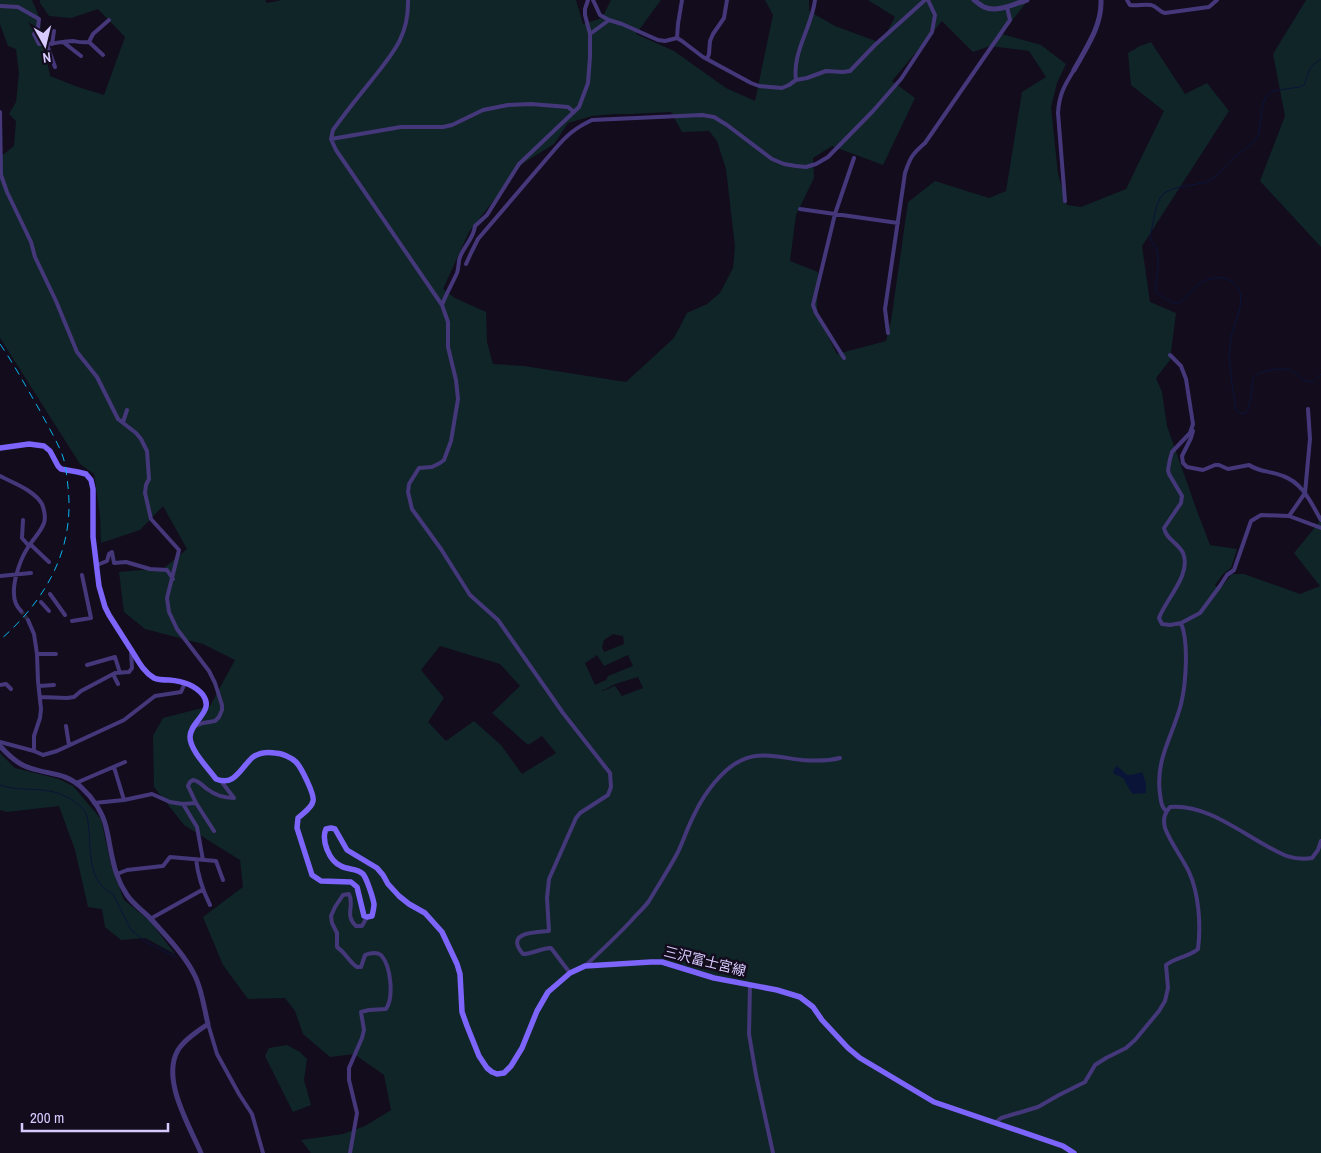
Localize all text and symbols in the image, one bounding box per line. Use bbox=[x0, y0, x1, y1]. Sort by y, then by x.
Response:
north arrow bbox=[20, 20, 70, 70]
text: N bbox=[41, 48, 52, 67]
street label: 三沢富士宮線 bbox=[662, 942, 748, 980]
scale bar bbox=[22, 1100, 169, 1132]
text: 200 m bbox=[30, 1107, 64, 1128]

